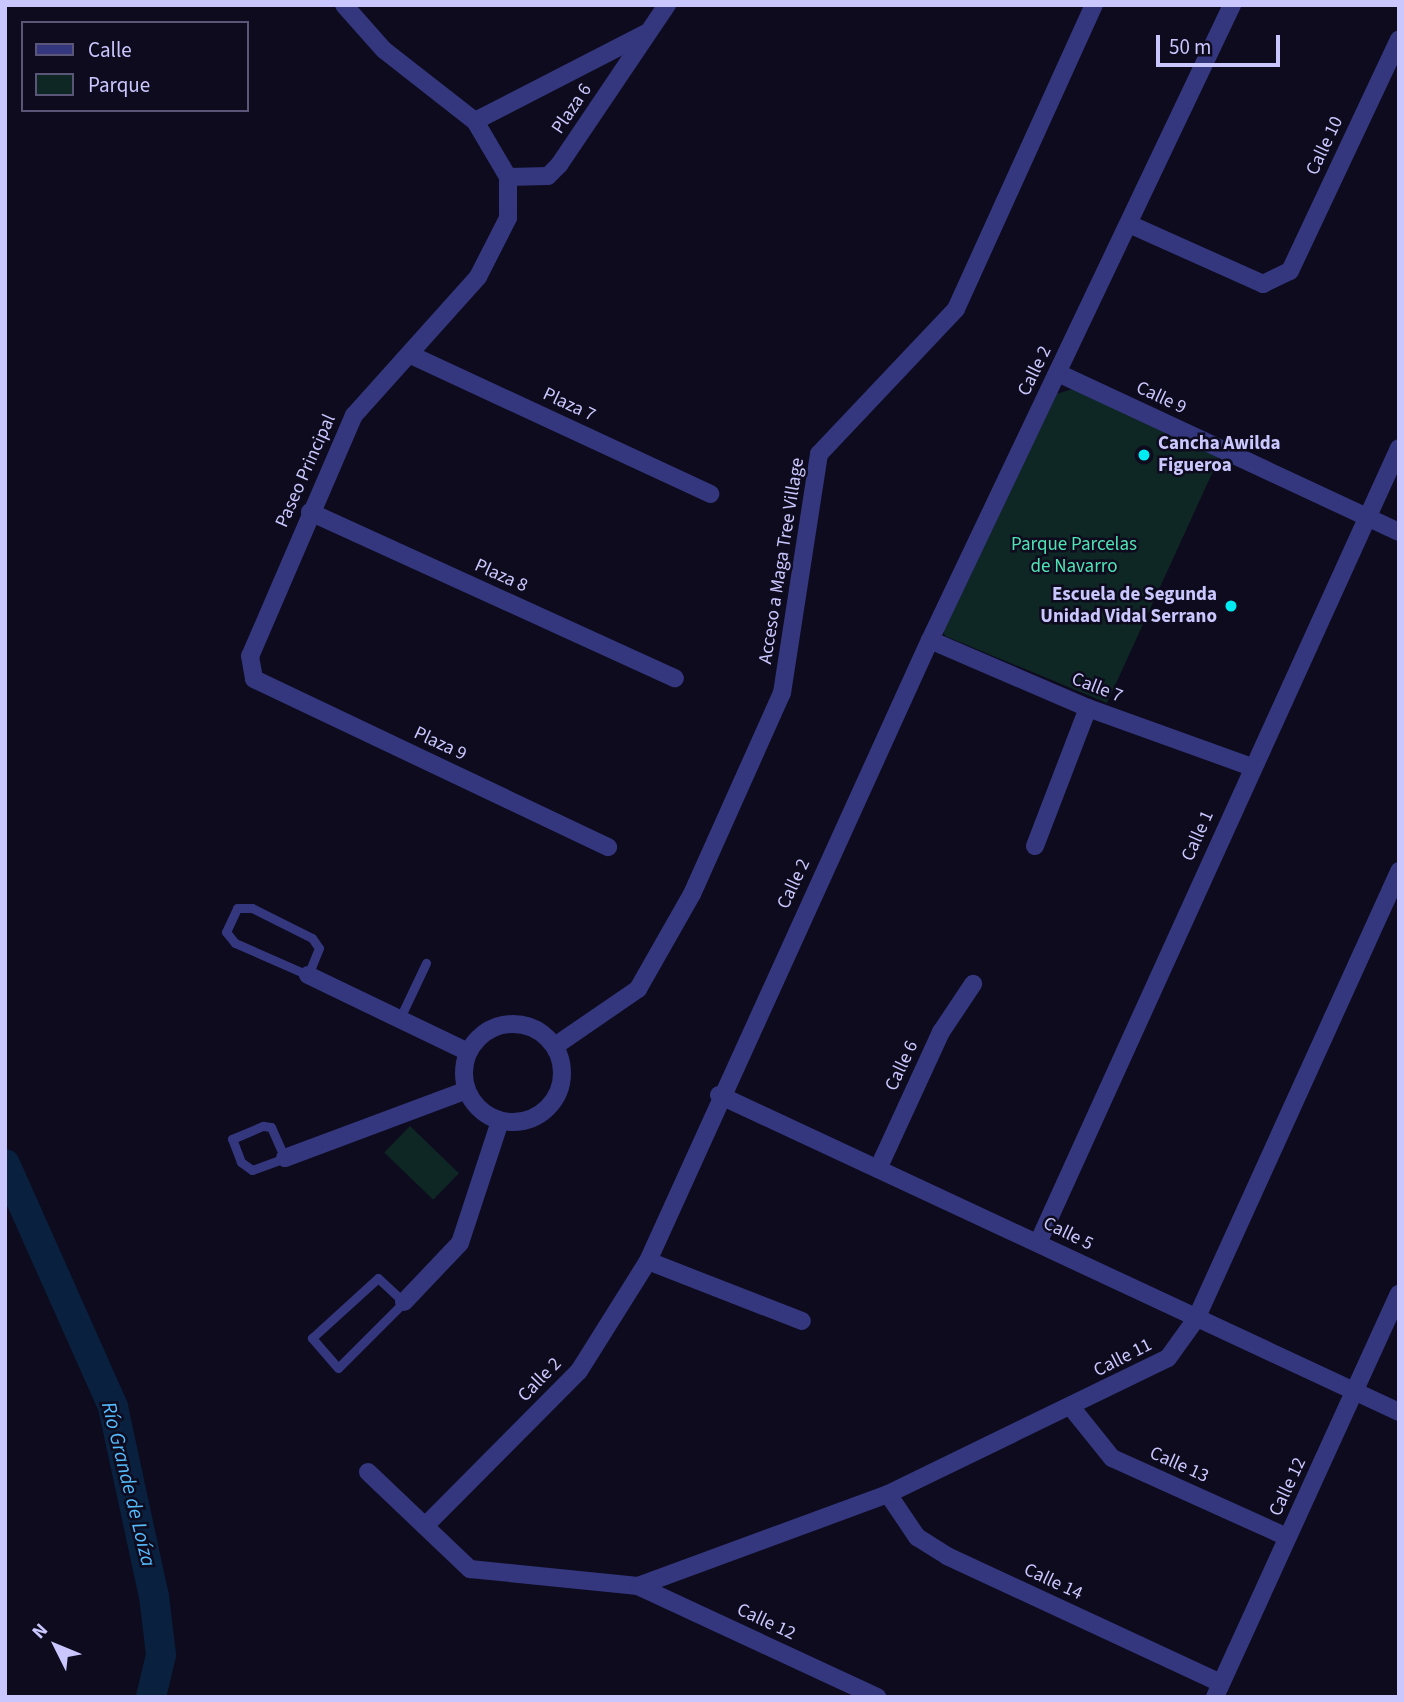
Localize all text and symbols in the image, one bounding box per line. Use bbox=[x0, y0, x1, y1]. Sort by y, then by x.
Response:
legend bbox=[21, 21, 248, 112]
scale bar bbox=[1159, 21, 1283, 65]
text: 50 m bbox=[1169, 32, 1211, 62]
text: Calle bbox=[88, 35, 132, 65]
text: Parque bbox=[88, 70, 150, 100]
street label: Plaza 6 bbox=[547, 80, 597, 138]
street label: Calle 10 bbox=[1302, 113, 1348, 179]
street label: Calle 2 bbox=[1013, 342, 1057, 400]
street label: Calle 9 bbox=[1132, 377, 1190, 419]
street label: Plaza 7 bbox=[539, 383, 599, 427]
street label: Paseo Principal bbox=[271, 411, 341, 531]
place label: Cancha Awilda Figueroa bbox=[1158, 433, 1281, 477]
marker: Cancha Awilda Figueroa bbox=[1136, 447, 1152, 463]
street label: Acceso a Maga Tree Village bbox=[754, 456, 810, 666]
park label: Parque Parcelas de Navarro bbox=[1011, 534, 1137, 578]
street label: Plaza 8 bbox=[471, 554, 531, 598]
place label: Escuela de Segunda Unidad Vidal Serrano bbox=[1040, 584, 1217, 628]
marker: Escuela de Segunda Unidad Vidal Serrano bbox=[1223, 598, 1239, 614]
street label: Calle 7 bbox=[1068, 668, 1126, 708]
street label: Plaza 9 bbox=[410, 722, 470, 766]
street label: Calle 1 bbox=[1177, 807, 1219, 865]
street label: Calle 2 bbox=[773, 855, 815, 913]
street label: Calle 6 bbox=[881, 1037, 923, 1095]
street label: Calle 5 bbox=[1039, 1212, 1097, 1256]
street label: Calle 11 bbox=[1090, 1334, 1156, 1382]
street label: Calle 2 bbox=[513, 1353, 567, 1407]
water label: Río Grande de Loíza bbox=[96, 1399, 162, 1569]
street label: Calle 13 bbox=[1146, 1442, 1212, 1488]
street label: Calle 12 bbox=[1265, 1454, 1311, 1520]
street label: Calle 14 bbox=[1020, 1559, 1086, 1605]
street label: Calle 12 bbox=[733, 1599, 799, 1645]
north arrow bbox=[21, 1611, 91, 1681]
text: N bbox=[26, 1618, 54, 1645]

